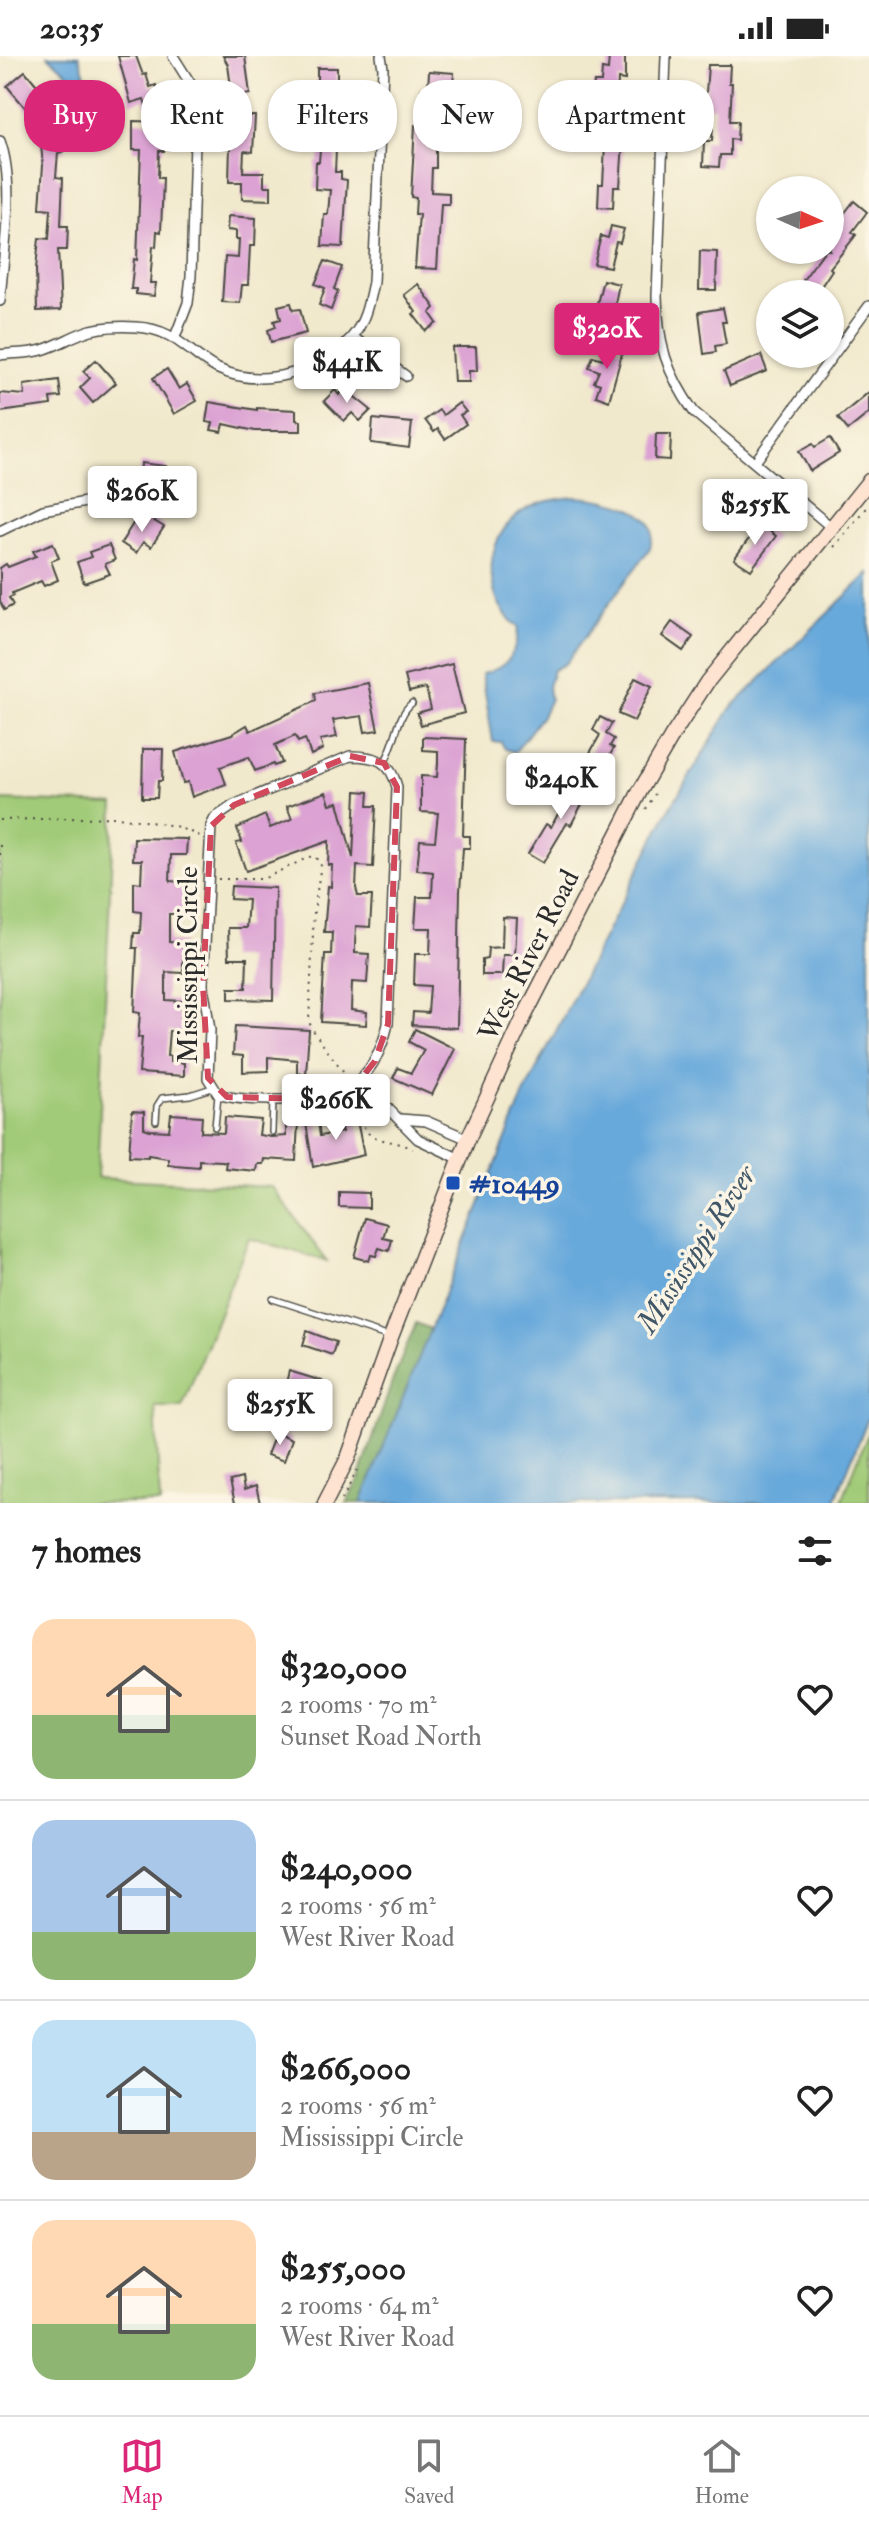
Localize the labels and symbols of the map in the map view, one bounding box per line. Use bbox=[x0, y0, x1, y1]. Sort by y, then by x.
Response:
north arrow bbox=[756, 176, 844, 264]
pin: $320K bbox=[551, 303, 663, 371]
pin: $441K bbox=[291, 337, 403, 405]
pin: $260K bbox=[86, 466, 198, 534]
pin: $255K bbox=[699, 479, 811, 547]
pin: $240K bbox=[505, 753, 617, 821]
street label: West River Road bbox=[471, 864, 588, 1048]
street label: Mississippi Circle bbox=[171, 866, 206, 1064]
pin: $266K bbox=[280, 1074, 392, 1142]
water label: Mississippi River bbox=[627, 1157, 765, 1342]
place label: #10449 bbox=[469, 1167, 560, 1202]
marker: #10449 bbox=[444, 1174, 462, 1192]
pin: $255K bbox=[224, 1379, 336, 1447]

